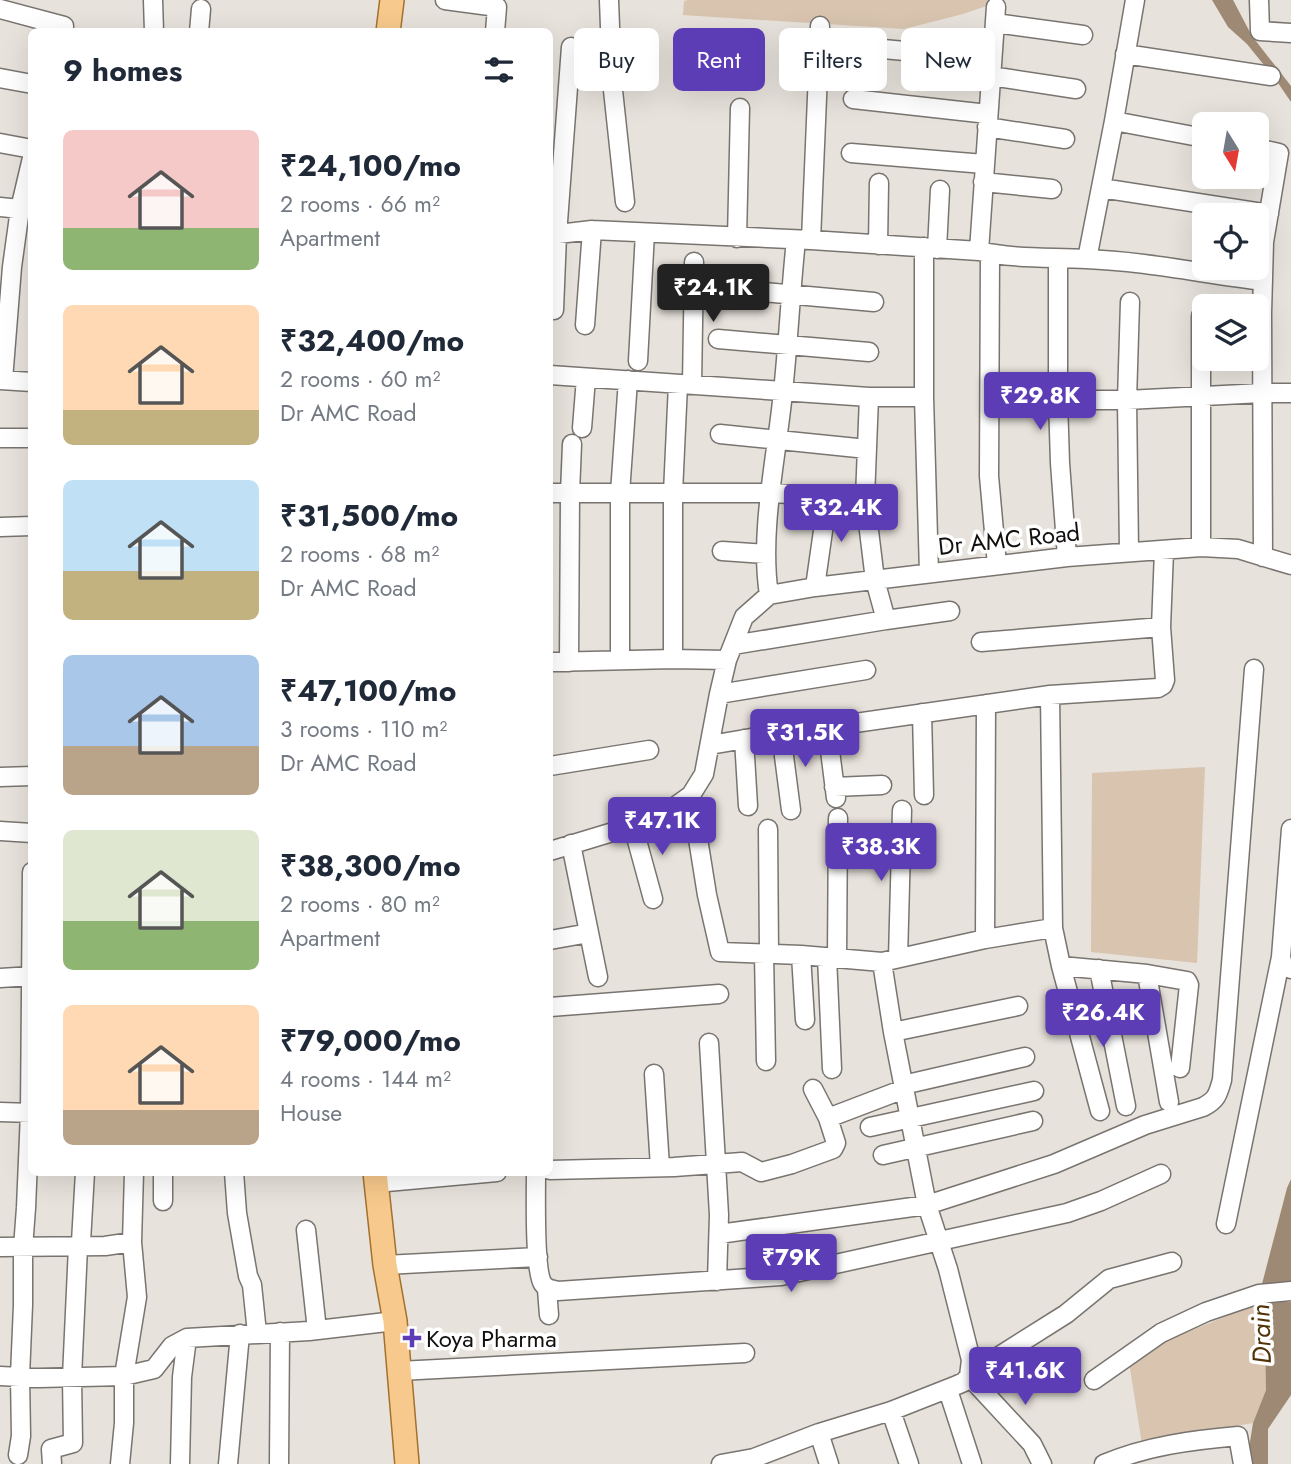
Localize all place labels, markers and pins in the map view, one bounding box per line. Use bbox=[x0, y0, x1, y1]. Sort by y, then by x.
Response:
pin: ₹24.1K bbox=[656, 264, 770, 324]
pin: ₹29.8K bbox=[983, 372, 1097, 432]
pin: ₹32.4K bbox=[784, 484, 898, 544]
pin: ₹31.5K bbox=[748, 710, 862, 769]
pin: ₹47.1K bbox=[605, 798, 719, 857]
pin: ₹38.3K bbox=[824, 824, 938, 883]
pin: ₹26.4K bbox=[1046, 990, 1160, 1049]
pin: ₹79K bbox=[750, 1234, 832, 1294]
place label: Koya Pharma bbox=[426, 1321, 557, 1356]
marker: Koya Pharma bbox=[404, 1330, 420, 1346]
pin: ₹41.6K bbox=[968, 1348, 1082, 1407]

